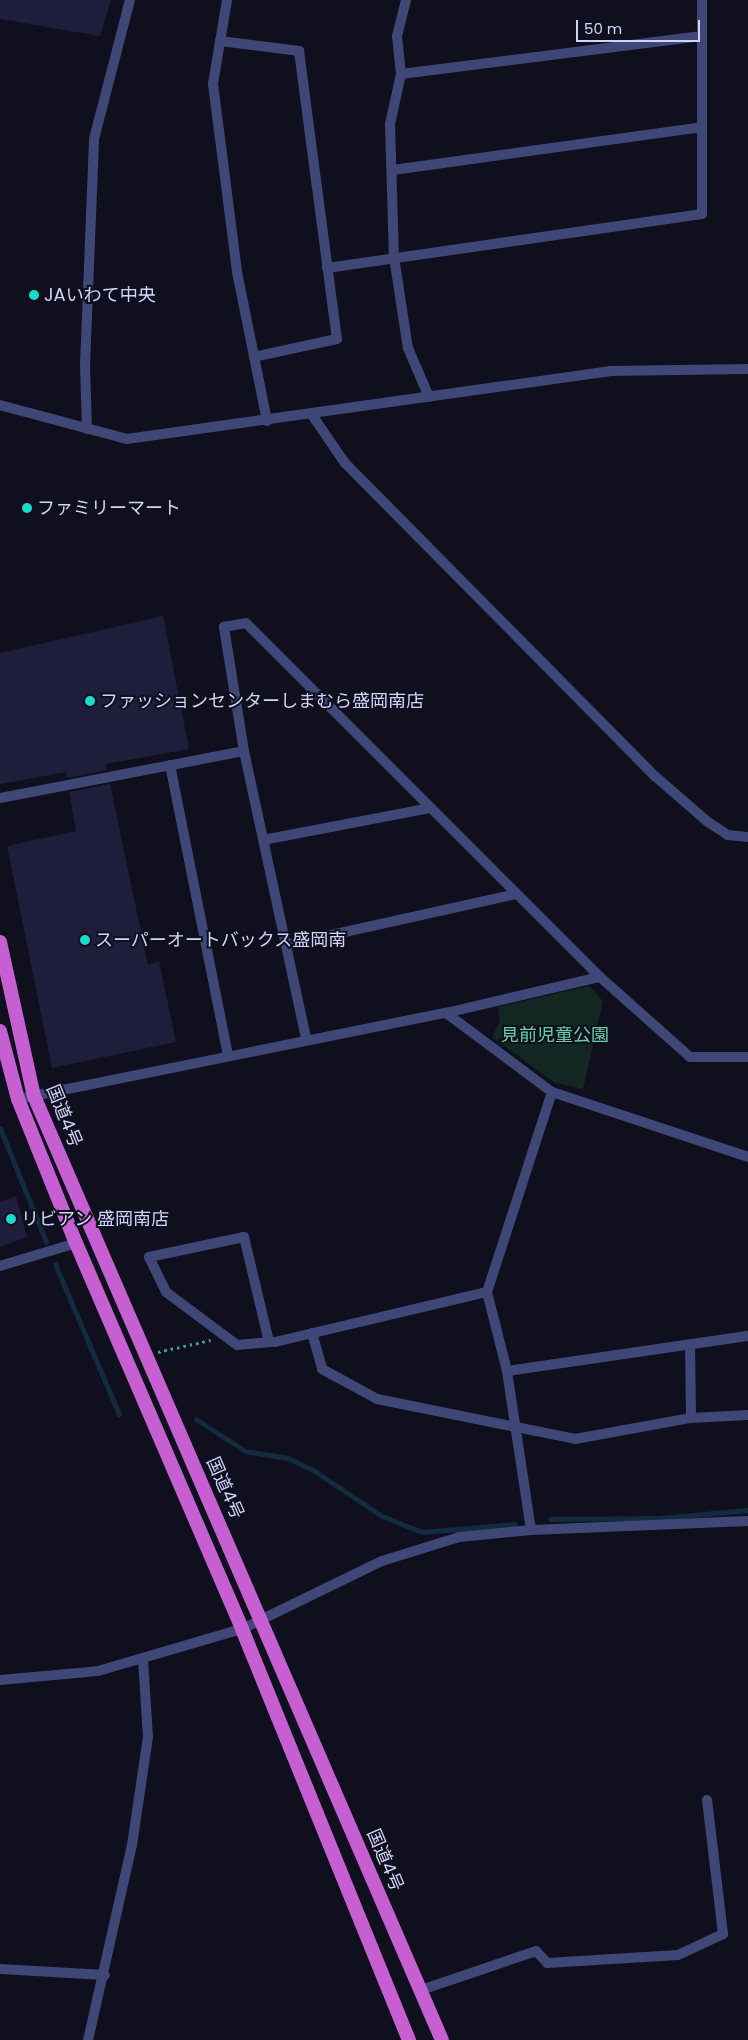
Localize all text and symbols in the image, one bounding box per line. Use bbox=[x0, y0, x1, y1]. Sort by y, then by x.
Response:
scale bar bbox=[578, 10, 702, 42]
text: 50 m bbox=[584, 18, 622, 39]
place label: JAいわて中央 bbox=[44, 284, 156, 306]
marker: JAいわて中央 bbox=[28, 289, 40, 301]
place label: ファミリーマート bbox=[37, 497, 181, 519]
marker: ファミリーマート bbox=[21, 502, 33, 514]
place label: ファッションセンターしまむら盛岡南店 bbox=[100, 690, 424, 712]
marker: ファッションセンターしまむら盛岡南店 bbox=[84, 695, 96, 707]
place label: スーパーオートバックス盛岡南 bbox=[95, 929, 347, 951]
marker: スーパーオートバックス盛岡南 bbox=[79, 934, 91, 946]
park label: 見前児童公園 bbox=[501, 1024, 609, 1046]
street label: 国道4号 bbox=[42, 1082, 86, 1150]
place label: リビアン 盛岡南店 bbox=[21, 1208, 170, 1230]
marker: リビアン 盛岡南店 bbox=[5, 1213, 17, 1225]
street label: 国道4号 bbox=[202, 1454, 248, 1522]
street label: 国道4号 bbox=[362, 1826, 408, 1894]

